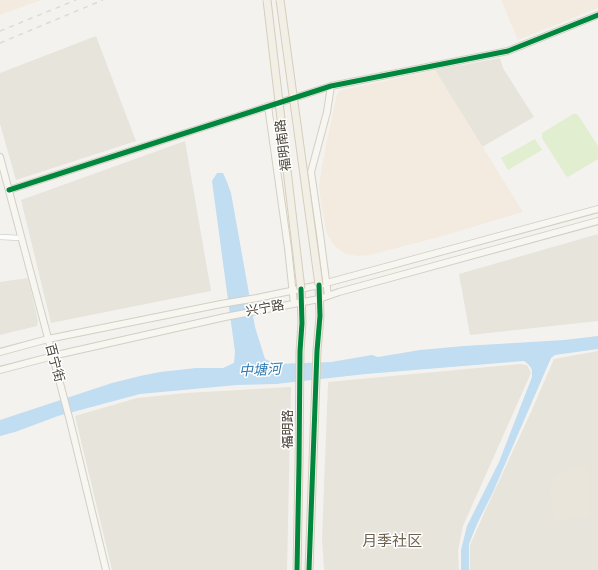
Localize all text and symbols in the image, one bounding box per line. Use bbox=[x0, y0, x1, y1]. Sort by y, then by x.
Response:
street label: 福明南路 bbox=[273, 118, 295, 172]
street label: 兴宁路 bbox=[244, 298, 286, 320]
street label: 百宁街 bbox=[41, 342, 67, 384]
water label: 中塘河 bbox=[239, 362, 281, 380]
street label: 福明路 bbox=[281, 410, 297, 448]
district label: 月季社区 bbox=[362, 533, 422, 551]

